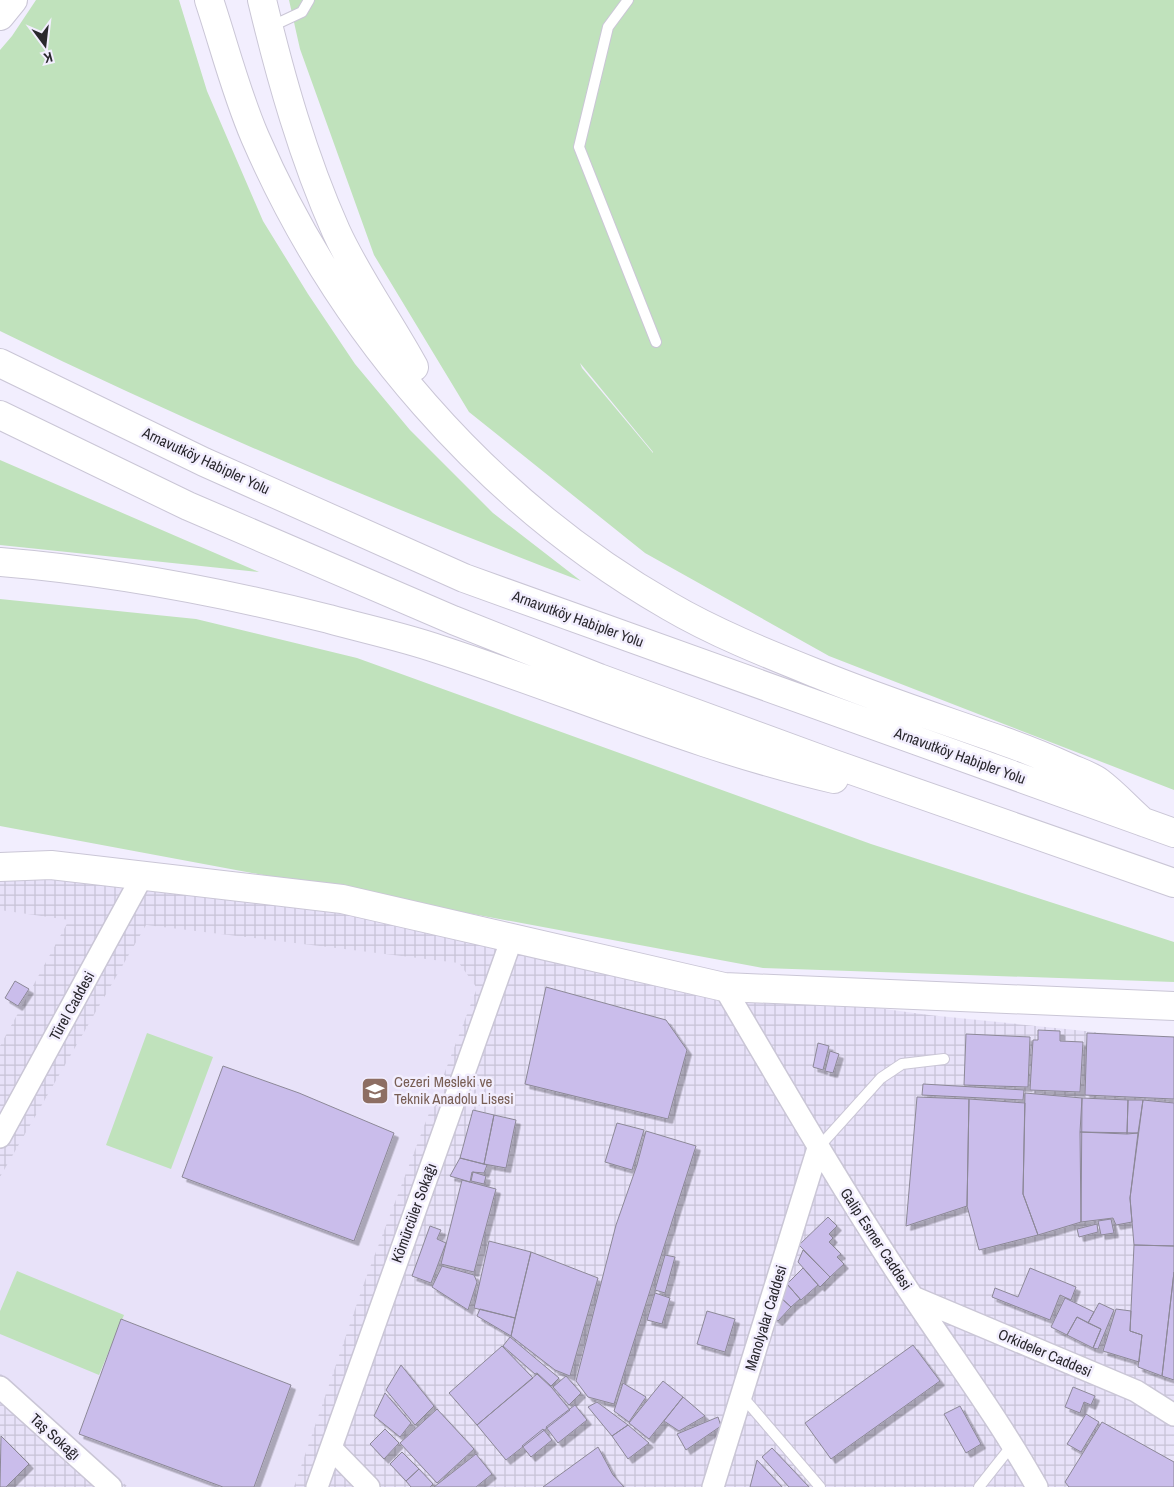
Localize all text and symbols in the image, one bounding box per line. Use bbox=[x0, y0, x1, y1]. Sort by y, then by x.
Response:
north arrow bbox=[20, 20, 70, 70]
text: K bbox=[41, 48, 55, 68]
street label: Arnavutköy Habipler Yolu bbox=[138, 421, 273, 499]
street label: Arnavutköy Habipler Yolu bbox=[509, 585, 647, 652]
street label: Arnavutköy Habipler Yolu bbox=[891, 722, 1029, 789]
street label: Türel Caddesi bbox=[44, 967, 99, 1044]
place label: Cezeri Mesleki ve Teknik Anadolu Lisesi bbox=[394, 1071, 514, 1109]
school or university icon: Cezeri Mesleki ve Teknik Anadolu Lisesi bbox=[360, 1076, 390, 1106]
street label: Kömürcüler Sokağı bbox=[386, 1160, 441, 1266]
street label: Galip Esmer Caddesi bbox=[836, 1184, 917, 1294]
street label: Manolyalar Caddesi bbox=[739, 1262, 792, 1373]
street label: Orkideler Caddesi bbox=[995, 1323, 1095, 1382]
street label: Taş Sokağı bbox=[26, 1408, 85, 1465]

